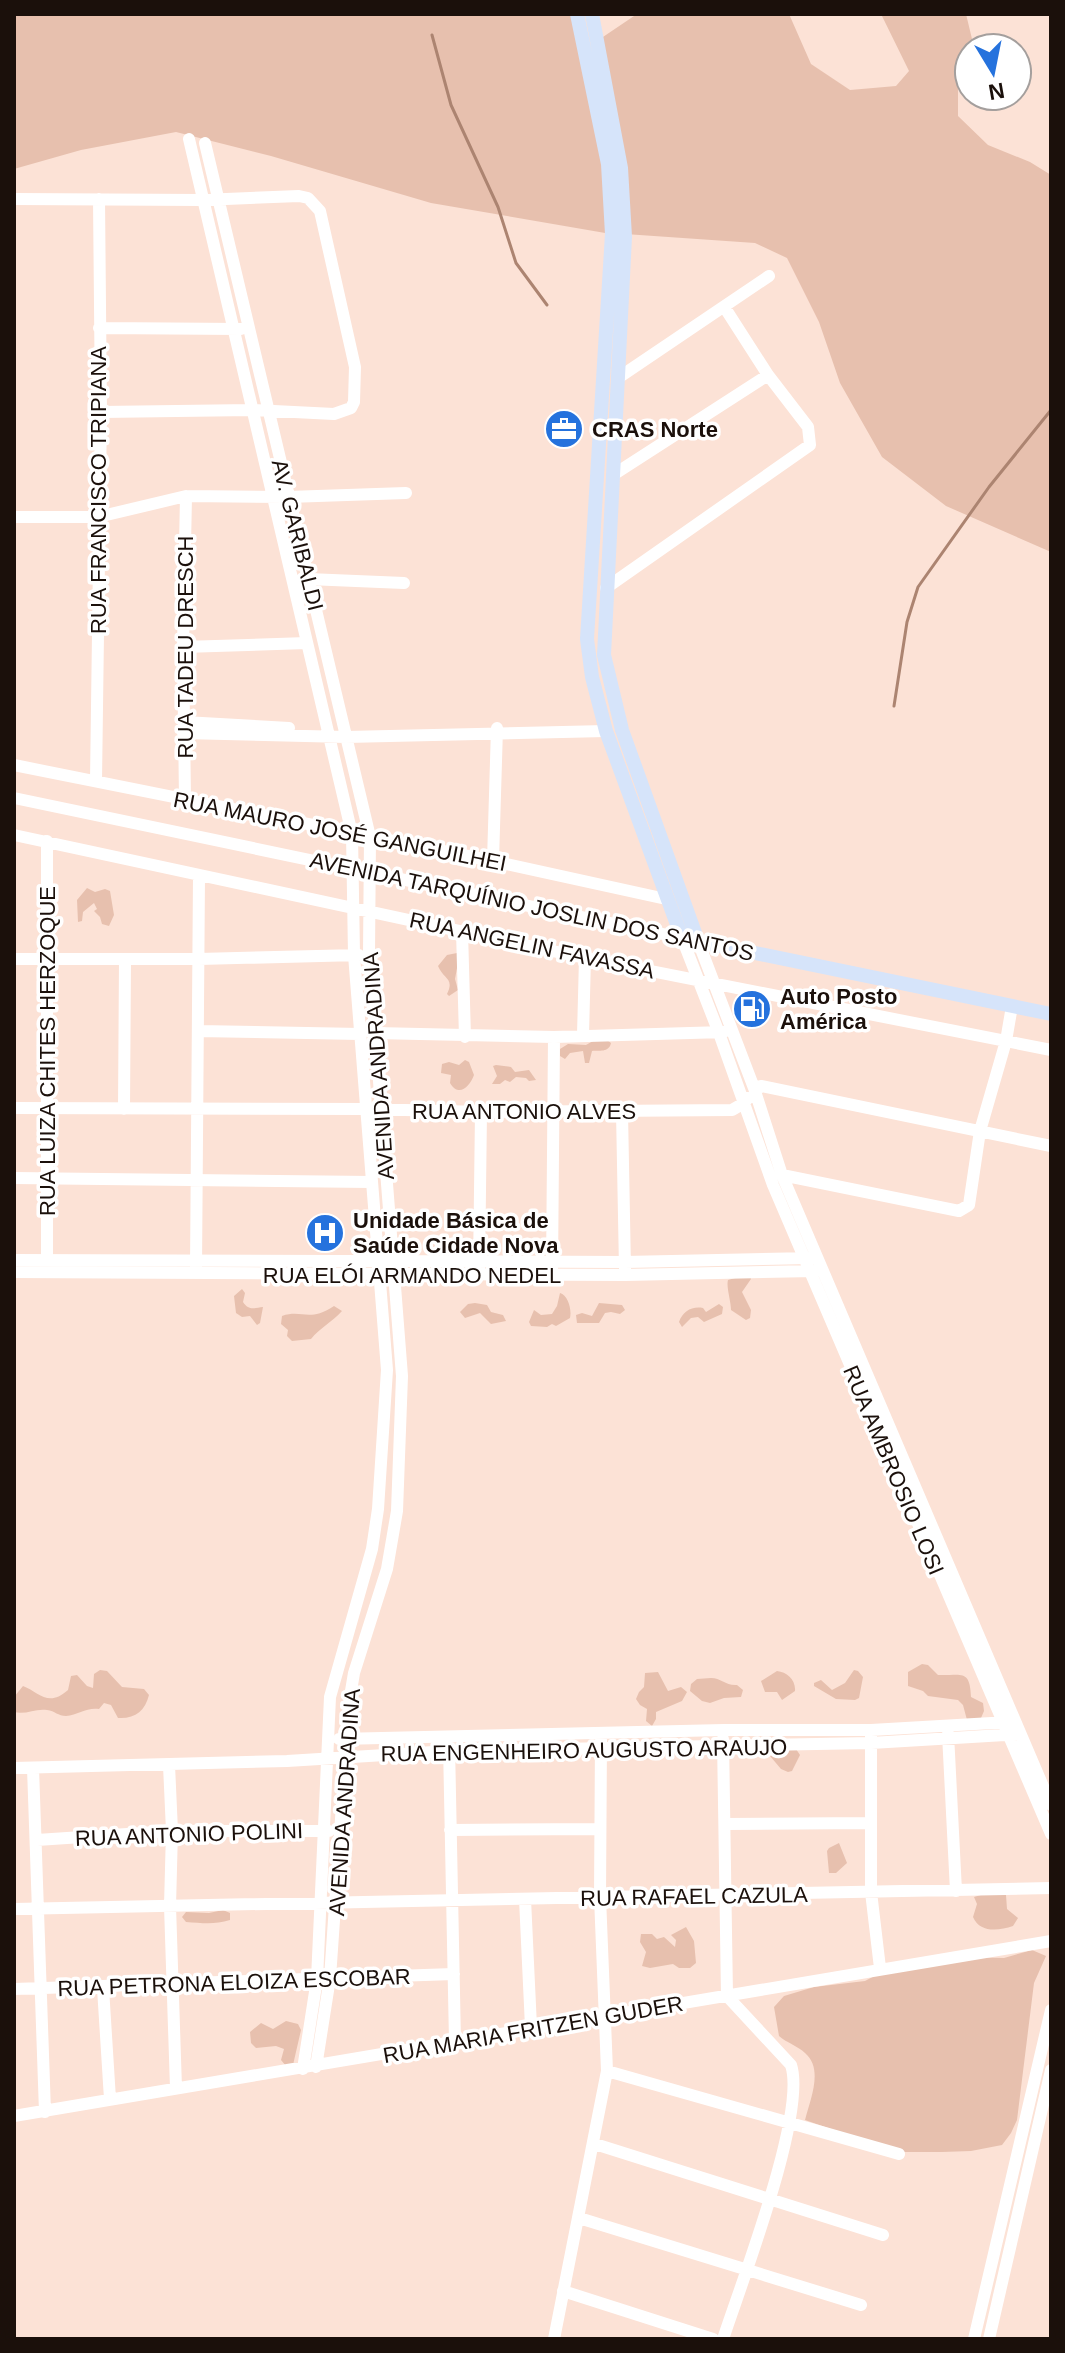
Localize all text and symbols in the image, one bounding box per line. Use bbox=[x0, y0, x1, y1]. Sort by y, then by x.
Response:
north arrow bbox=[953, 32, 1033, 112]
text: N bbox=[986, 78, 1006, 105]
street label: RUA FRANCISCO TRIPIANA bbox=[86, 346, 111, 634]
office icon: CRAS Norte bbox=[543, 408, 585, 450]
place label: CRAS Norte bbox=[592, 417, 718, 442]
street label: AV. GARIBALDI bbox=[267, 457, 328, 613]
street label: RUA TADEU DRESCH bbox=[173, 536, 198, 758]
street label: RUA MAURO JOSÉ GANGUILHEI bbox=[171, 787, 508, 876]
street label: AVENIDA TARQUÍNIO JOSLIN DOS SANTOS bbox=[308, 847, 756, 966]
street label: RUA LUIZA CHITES HERZOQUE bbox=[35, 886, 60, 1216]
street label: RUA ANGELIN FAVASSA bbox=[407, 907, 657, 984]
street label: AVENIDA ANDRADINA bbox=[358, 951, 399, 1181]
place label: Auto Posto América bbox=[780, 984, 897, 1034]
fuel station icon: Auto Posto América bbox=[731, 988, 773, 1030]
street label: RUA ANTONIO ALVES bbox=[412, 1099, 636, 1124]
place label: Unidade Básica de Saúde Cidade Nova bbox=[353, 1208, 559, 1258]
hospital icon: Unidade Básica de Saúde Cidade Nova bbox=[304, 1212, 346, 1254]
street label: RUA ELÓI ARMANDO NEDEL bbox=[263, 1263, 561, 1288]
street label: RUA AMBROSIO LOSI bbox=[838, 1362, 949, 1579]
street label: AVENIDA ANDRADINA bbox=[324, 1687, 365, 1917]
street label: RUA ENGENHEIRO AUGUSTO ARAUJO bbox=[380, 1734, 788, 1767]
street label: RUA ANTONIO POLINI bbox=[75, 1818, 303, 1851]
street label: RUA RAFAEL CAZULA bbox=[580, 1882, 808, 1911]
street label: RUA PETRONA ELOIZA ESCOBAR bbox=[57, 1964, 411, 2001]
street label: RUA MARIA FRITZEN GUDER bbox=[381, 1991, 685, 2068]

